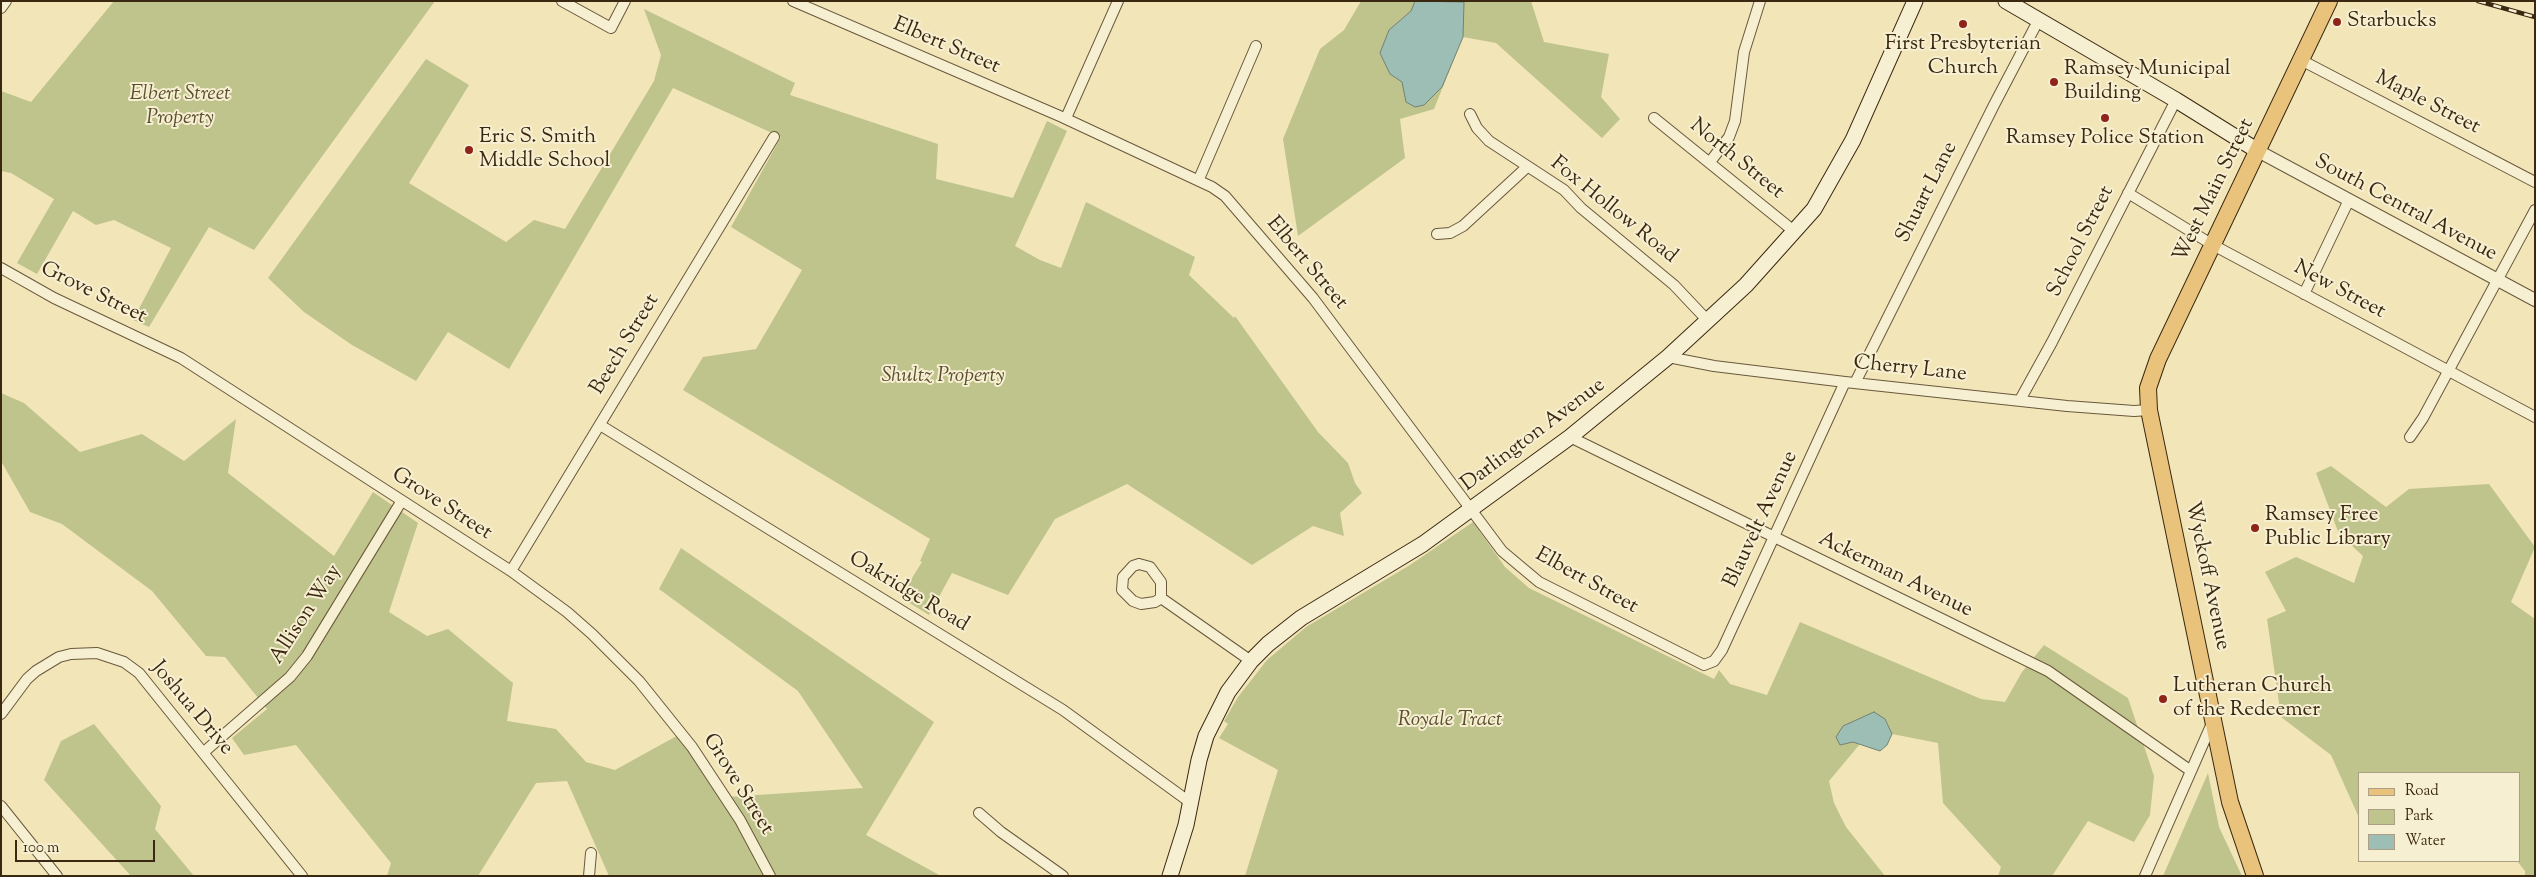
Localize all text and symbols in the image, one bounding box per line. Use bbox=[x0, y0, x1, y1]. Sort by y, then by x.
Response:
place label: Starbucks bbox=[2347, 9, 2436, 35]
street label: Elbert Street bbox=[889, 13, 1003, 81]
marker: Starbucks bbox=[2331, 16, 2343, 28]
marker: First Presbyterian Church bbox=[1957, 18, 1969, 30]
place label: First Presbyterian Church bbox=[1885, 32, 2041, 82]
place label: Ramsey Municipal Building bbox=[2064, 57, 2231, 107]
street label: Maple Street bbox=[2370, 67, 2484, 141]
marker: Ramsey Municipal Building bbox=[2048, 76, 2060, 88]
park label: Elbert Street Property bbox=[130, 82, 230, 132]
marker: Ramsey Police Station bbox=[2099, 112, 2111, 124]
street label: North Street bbox=[1684, 114, 1788, 206]
street label: West Main Street bbox=[2169, 115, 2261, 267]
place label: Eric S. Smith Middle School bbox=[479, 125, 610, 175]
place label: Ramsey Police Station bbox=[2006, 126, 2204, 152]
street label: Shuart Lane bbox=[1892, 138, 1964, 248]
marker: Eric S. Smith Middle School bbox=[463, 144, 475, 156]
street label: South Central Avenue bbox=[2309, 150, 2501, 268]
street label: Fox Hollow Road bbox=[1544, 152, 1682, 270]
street label: School Street bbox=[2043, 182, 2121, 302]
street label: Elbert Street bbox=[1260, 212, 1352, 316]
street label: New Street bbox=[2289, 256, 2389, 326]
street label: Grove Street bbox=[36, 258, 150, 330]
street label: Beech Street bbox=[586, 290, 666, 400]
street label: Cherry Lane bbox=[1852, 352, 1968, 388]
park label: Shultz Property bbox=[881, 364, 1005, 390]
street label: Darlington Avenue bbox=[1457, 374, 1611, 498]
street label: Blauvelt Avenue bbox=[1719, 448, 1805, 592]
street label: Grove Street bbox=[386, 463, 496, 547]
street label: Wyckoff Avenue bbox=[2178, 499, 2234, 653]
place label: Ramsey Free Public Library bbox=[2265, 503, 2391, 553]
marker: Ramsey Free Public Library bbox=[2249, 522, 2261, 534]
street label: Ackerman Avenue bbox=[1814, 528, 1976, 624]
street label: Elbert Street bbox=[1530, 543, 1642, 621]
street label: Oakridge Road bbox=[843, 547, 973, 639]
street label: Allison Way bbox=[266, 561, 348, 669]
street label: Joshua Drive bbox=[144, 657, 238, 761]
place label: Lutheran Church of the Redeemer bbox=[2173, 674, 2332, 724]
marker: Lutheran Church of the Redeemer bbox=[2157, 693, 2169, 705]
park label: Royale Tract bbox=[1398, 708, 1502, 734]
street label: Grove Street bbox=[696, 730, 778, 840]
legend bbox=[2358, 772, 2521, 862]
text: Road bbox=[2405, 781, 2439, 802]
text: Park bbox=[2405, 806, 2434, 827]
scale bar bbox=[18, 830, 158, 862]
text: Water bbox=[2405, 831, 2445, 852]
text: 100 m bbox=[23, 838, 59, 859]

